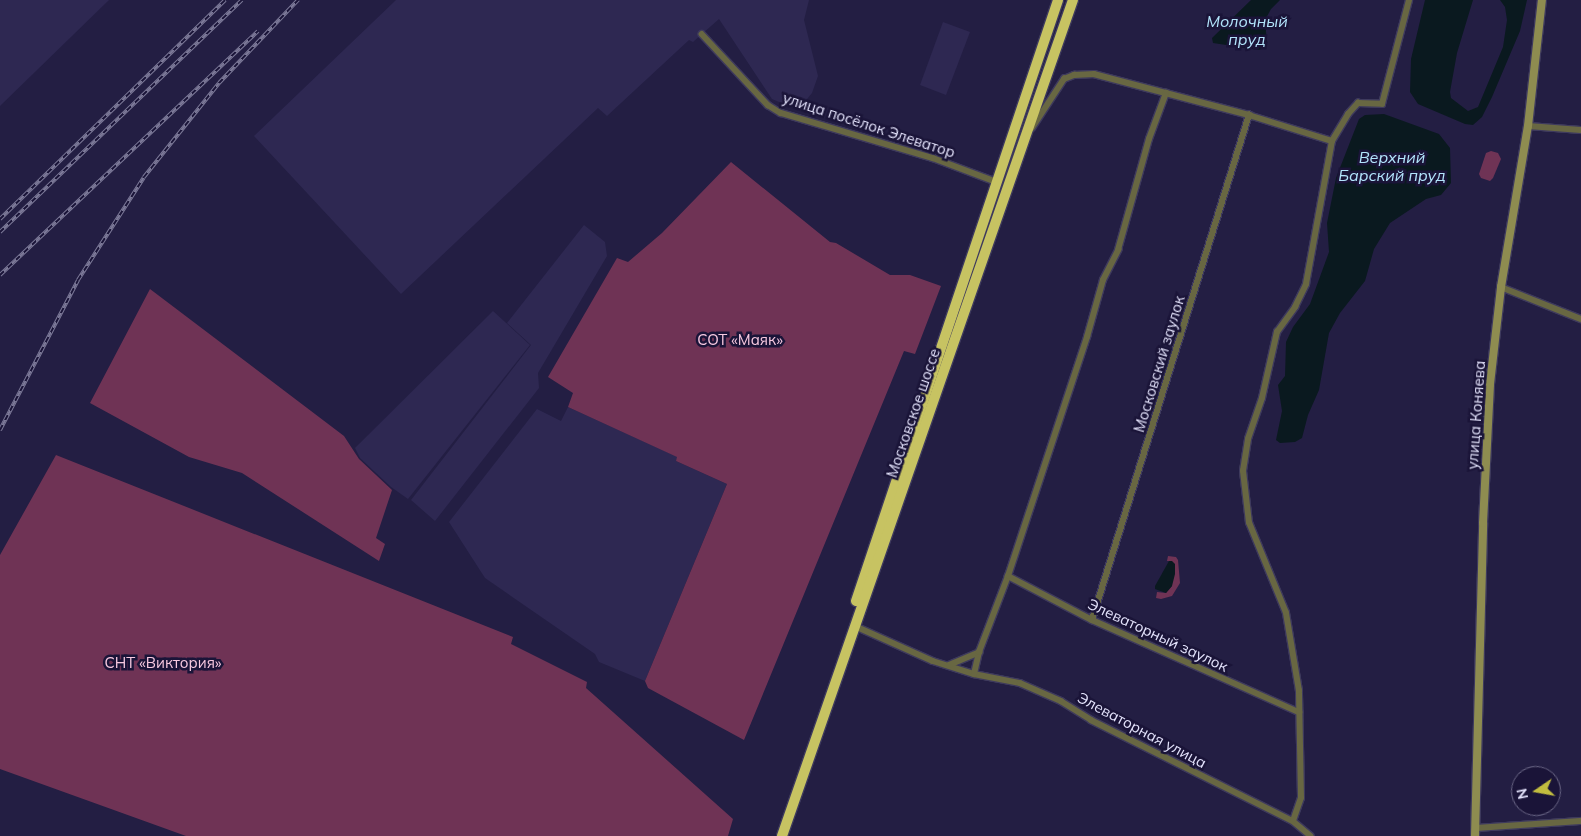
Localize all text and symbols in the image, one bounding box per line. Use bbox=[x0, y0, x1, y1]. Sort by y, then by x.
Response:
water label: Молочный пруд bbox=[1206, 11, 1288, 49]
street label: улица посёлок Элеватор bbox=[781, 89, 957, 161]
water label: Верхний Барский пруд bbox=[1338, 147, 1446, 185]
street label: Московский заулок bbox=[1130, 294, 1188, 434]
park label: СОТ «Маяк» bbox=[697, 331, 783, 349]
street label: Московское шоссе bbox=[882, 346, 944, 480]
street label: улица Коняева bbox=[1463, 360, 1489, 470]
street label: Элеваторный заулок bbox=[1085, 595, 1231, 675]
park label: СНТ «Виктория» bbox=[104, 654, 222, 672]
street label: Элеваторная улица bbox=[1074, 688, 1210, 772]
north arrow bbox=[1511, 766, 1561, 816]
text: N bbox=[1512, 787, 1532, 801]

